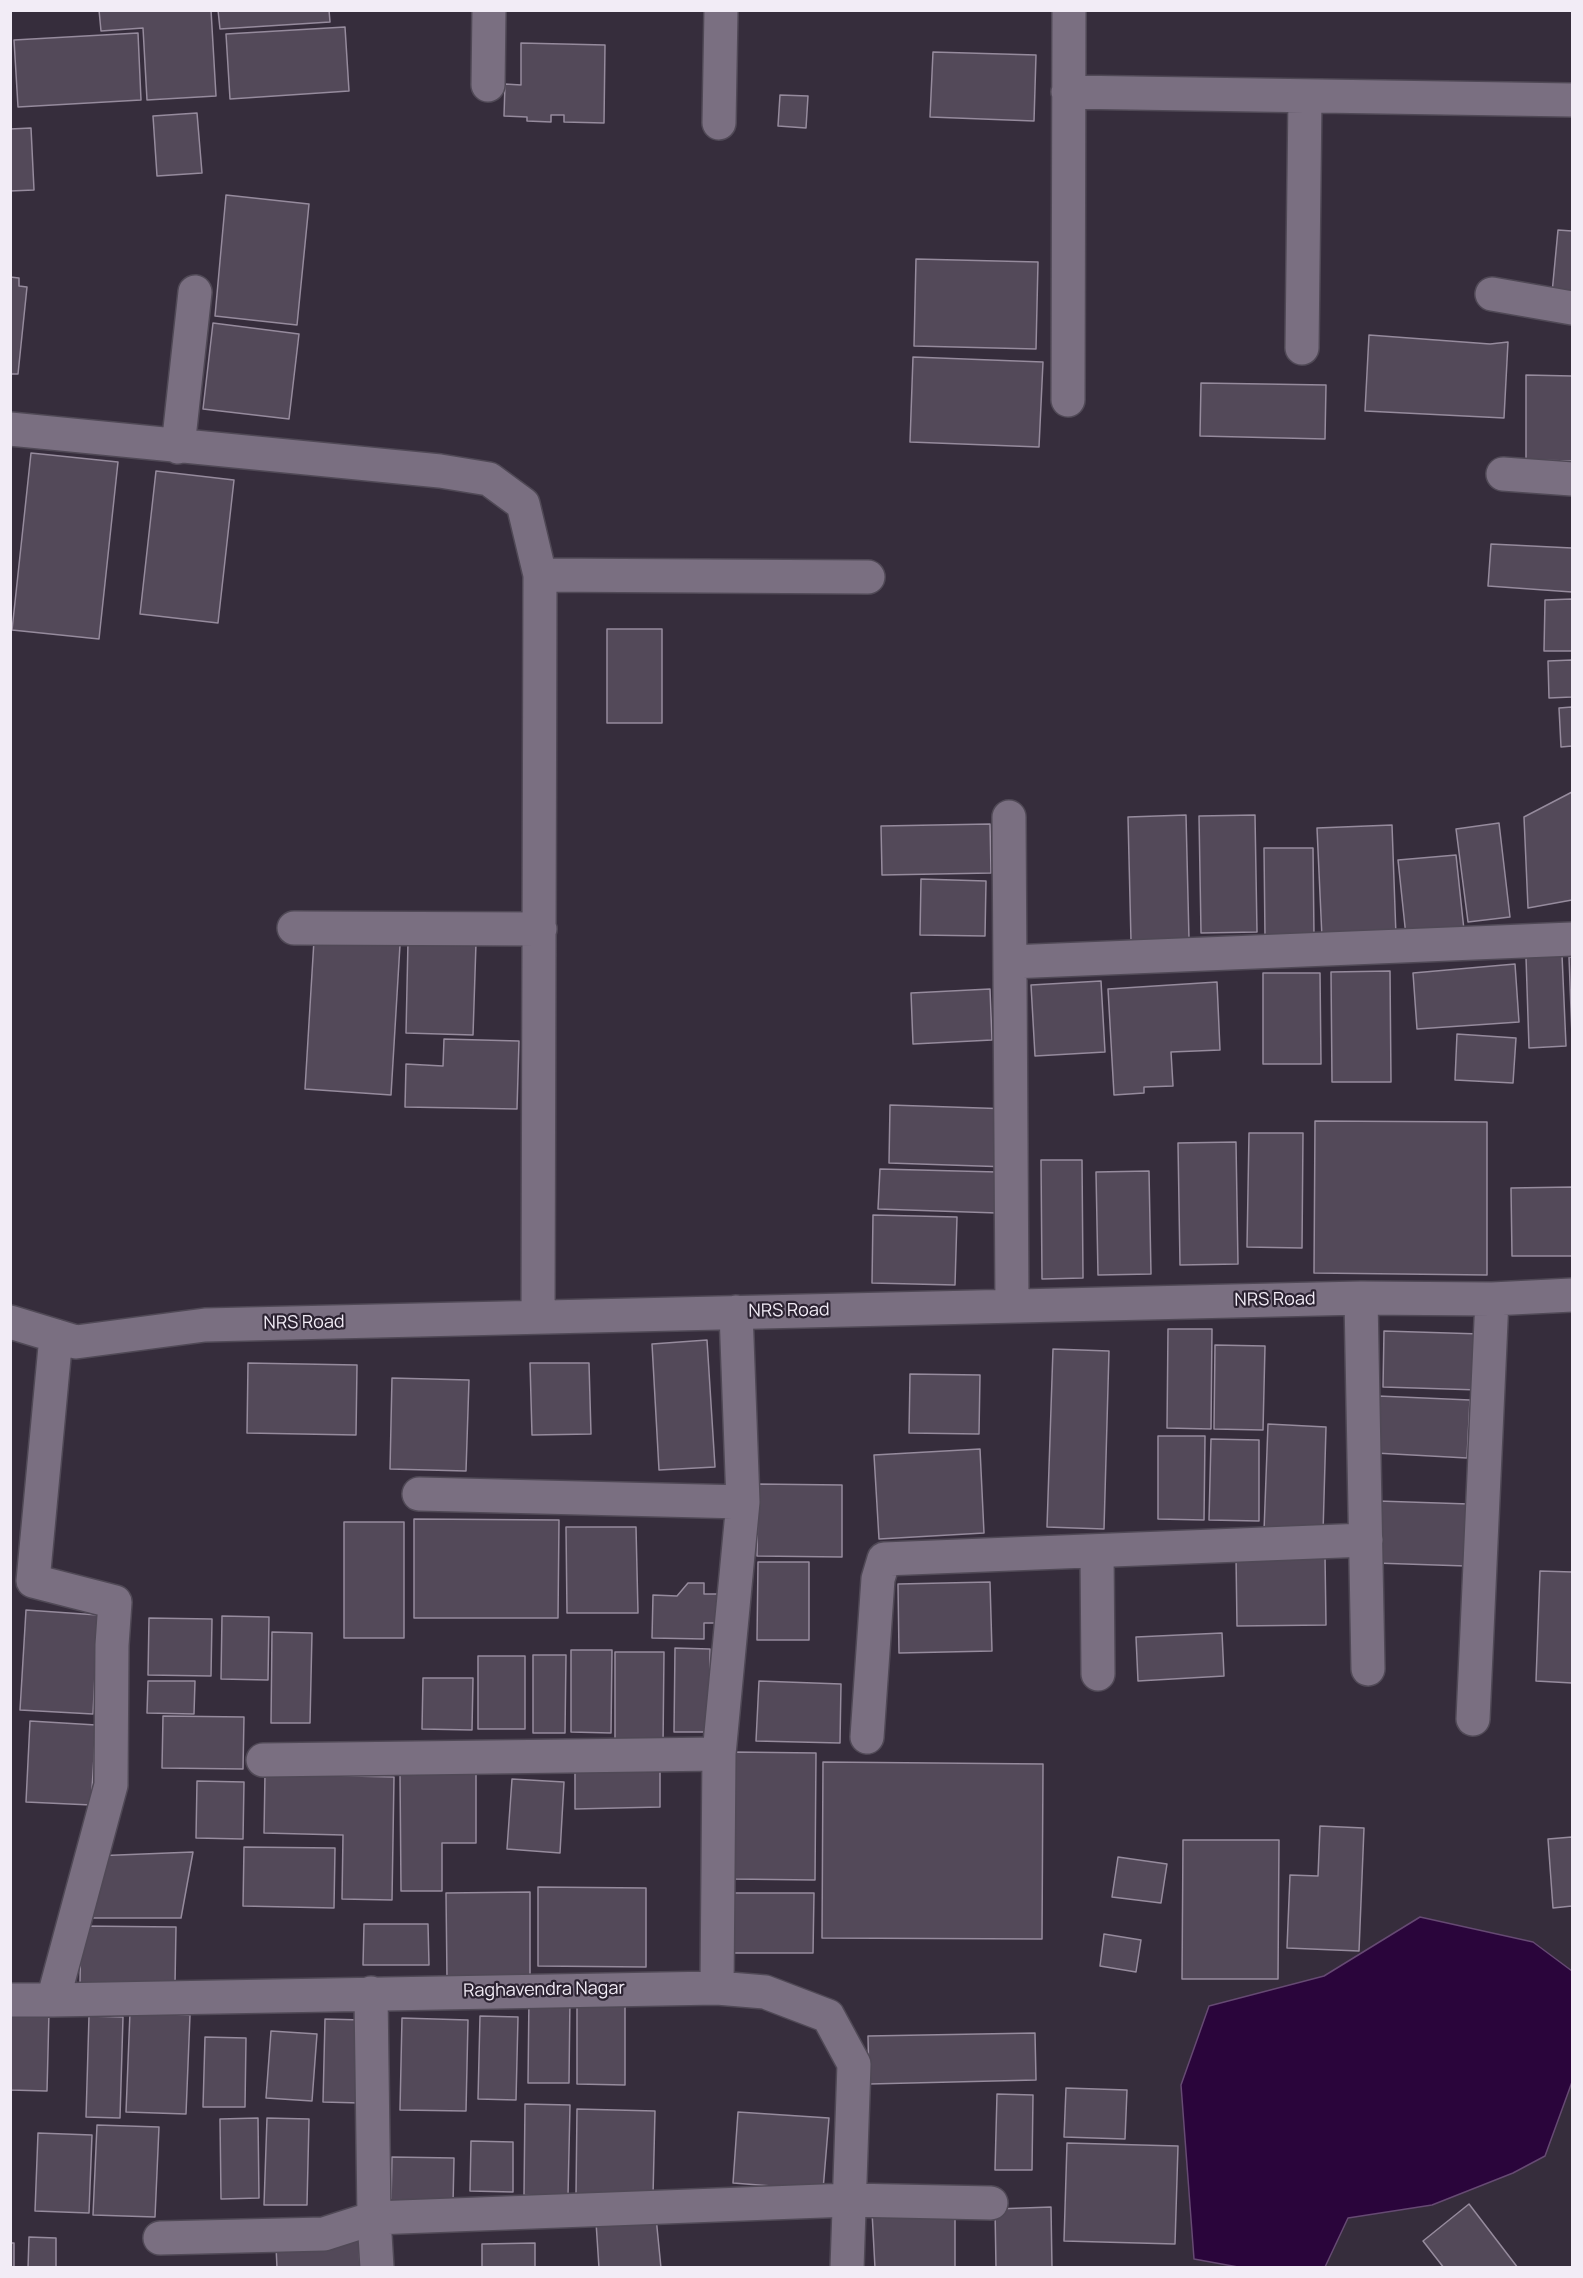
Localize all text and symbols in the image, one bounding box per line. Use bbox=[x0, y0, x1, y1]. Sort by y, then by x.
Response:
street label: NRS Road bbox=[1234, 1288, 1316, 1312]
street label: NRS Road bbox=[748, 1299, 830, 1323]
street label: NRS Road bbox=[263, 1311, 345, 1335]
street label: Raghavendra Nagar bbox=[463, 1978, 625, 2002]

